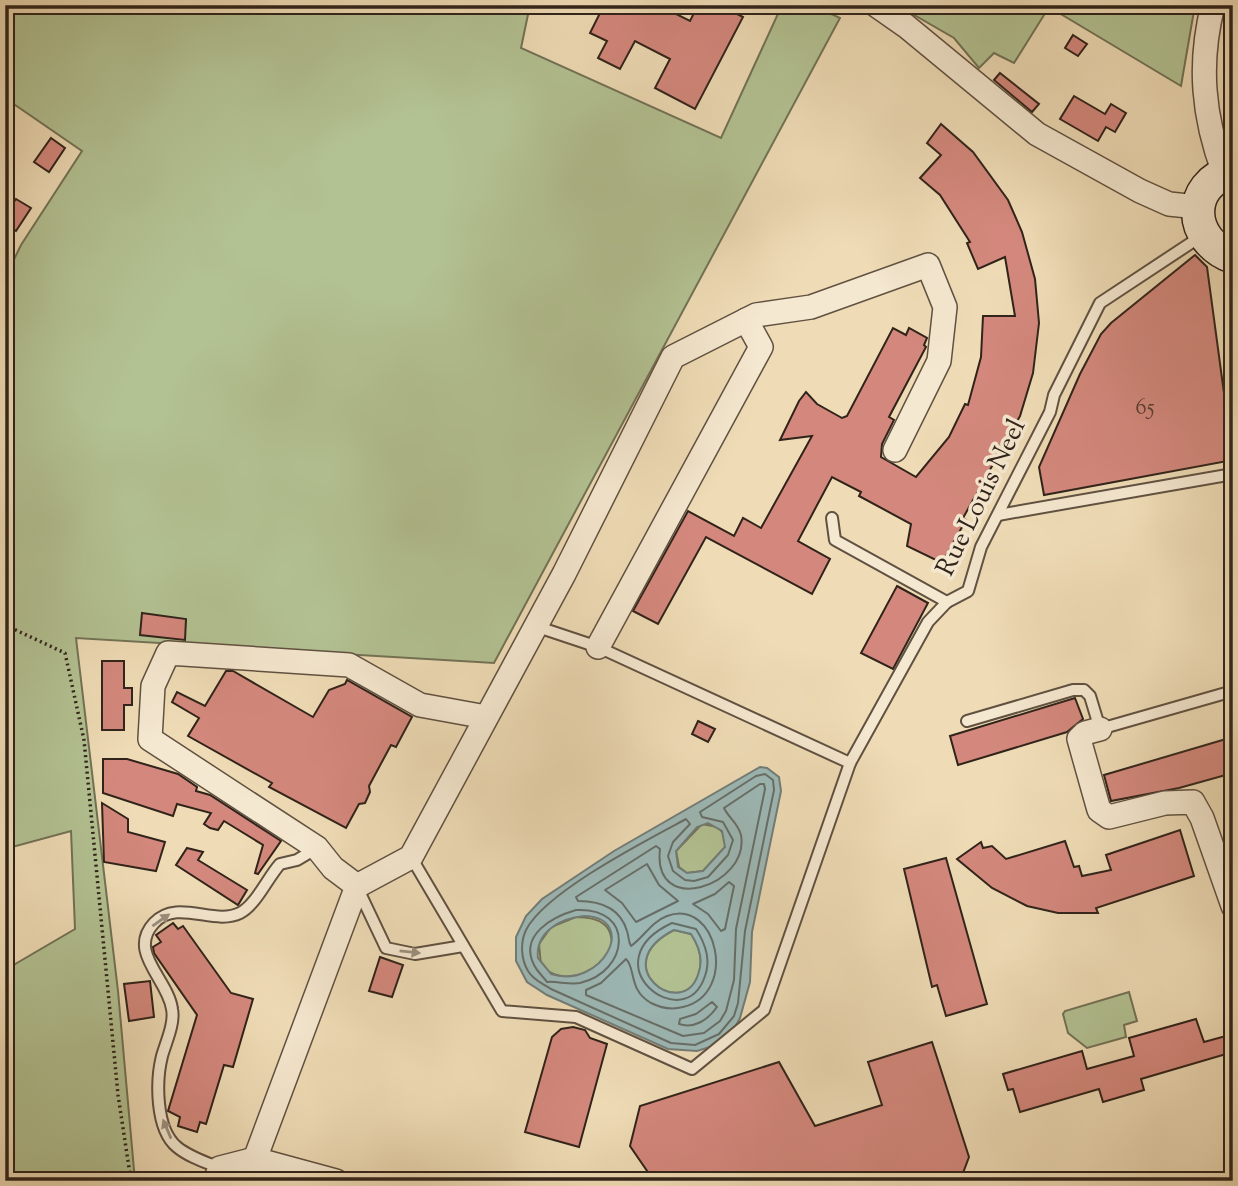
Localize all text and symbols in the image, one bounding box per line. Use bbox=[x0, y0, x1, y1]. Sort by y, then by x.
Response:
house number: 65 bbox=[1135, 392, 1155, 425]
street label: Rue Louis Neel bbox=[928, 413, 1036, 583]
one-way arrow bbox=[152, 913, 170, 927]
one-way arrow bbox=[399, 946, 421, 957]
one-way arrow bbox=[161, 1119, 172, 1140]

